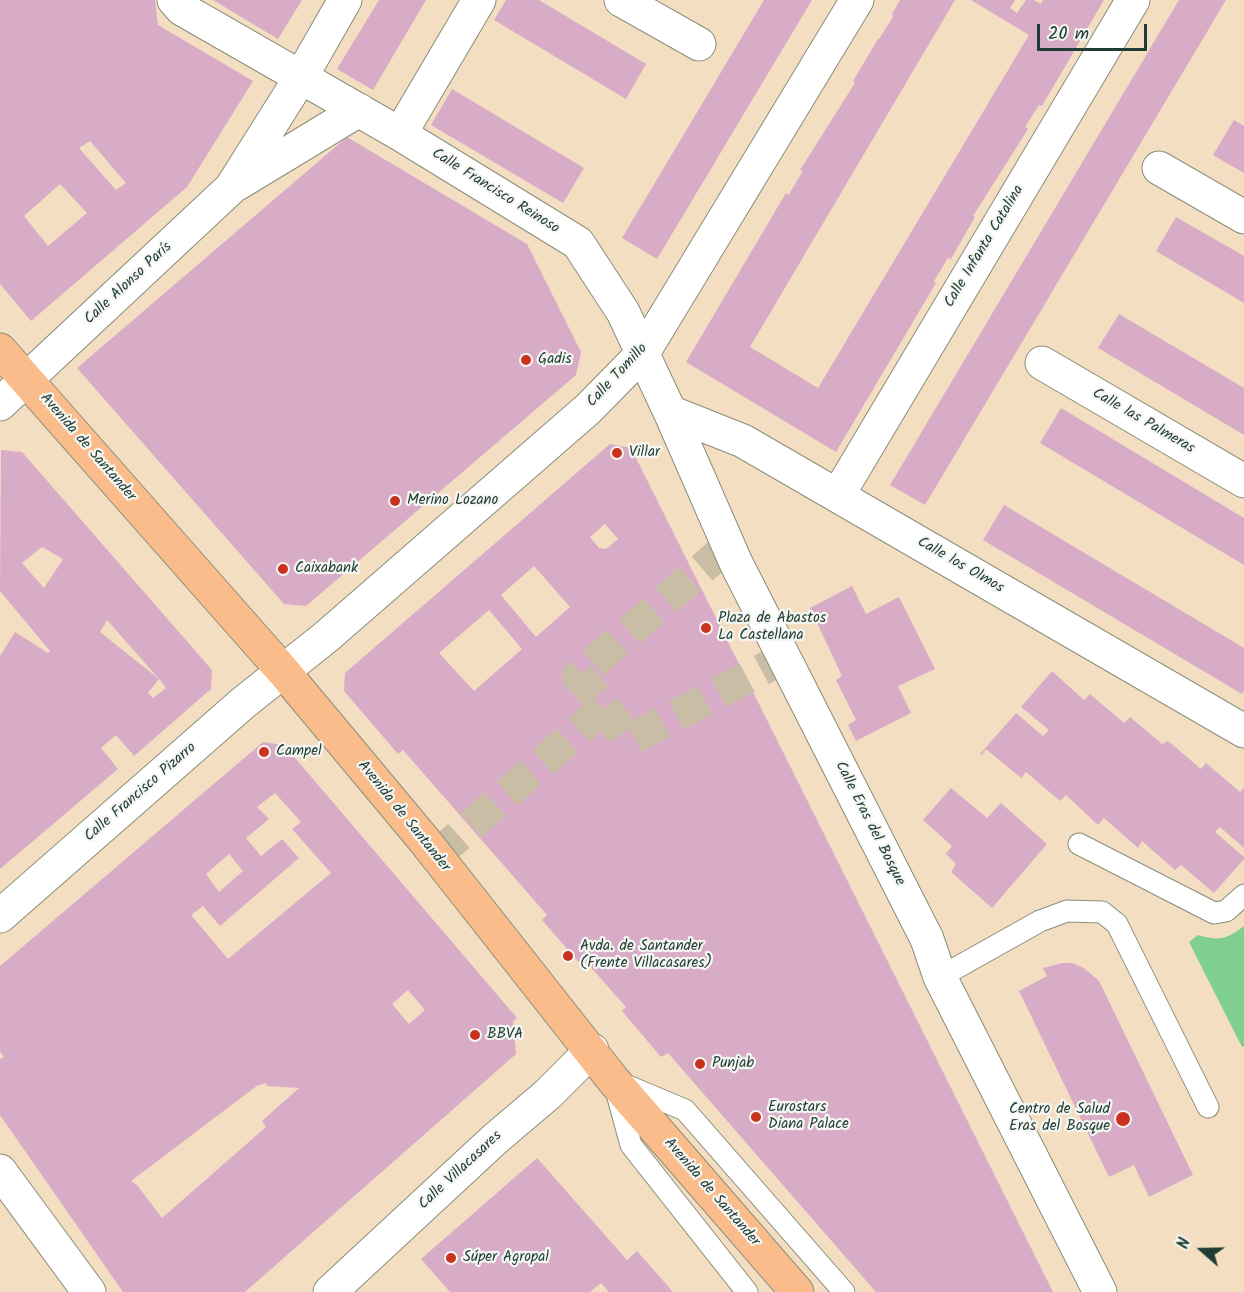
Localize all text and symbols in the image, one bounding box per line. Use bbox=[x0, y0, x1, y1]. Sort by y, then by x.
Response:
scale bar bbox=[1040, 12, 1150, 50]
text: 20 m bbox=[1048, 20, 1089, 49]
street label: Calle Francisco Reinoso bbox=[428, 145, 562, 239]
street label: Calle Infanta Catalina bbox=[941, 183, 1029, 311]
street label: Calle Alonso París bbox=[82, 239, 176, 329]
street label: Calle Tomillo bbox=[584, 340, 652, 412]
place label: Gadis bbox=[538, 351, 572, 369]
marker: Gadis bbox=[519, 353, 533, 367]
street label: Calle las Palmeras bbox=[1089, 385, 1197, 459]
street label: Avenida de Santander bbox=[35, 390, 139, 506]
place label: Villar bbox=[629, 444, 660, 462]
marker: Villar bbox=[610, 446, 624, 460]
place label: Merino Lozano bbox=[407, 492, 498, 510]
marker: Merino Lozano bbox=[388, 494, 402, 508]
street label: Calle los Olmos bbox=[913, 534, 1007, 598]
place label: Caixabank bbox=[295, 560, 358, 578]
marker: Caixabank bbox=[276, 562, 290, 576]
place label: Plaza de Abastos La Castellana bbox=[718, 610, 826, 645]
marker: Plaza de Abastos La Castellana bbox=[699, 621, 713, 635]
street label: Calle Francisco Pizarro bbox=[81, 740, 201, 846]
place label: Campel bbox=[276, 743, 322, 761]
marker: Campel bbox=[257, 745, 271, 759]
street label: Avenida de Santander bbox=[353, 758, 453, 876]
street label: Calle Eras del Bosque bbox=[830, 759, 908, 889]
place label: Avda. de Santander (Frente Villacasares) bbox=[580, 938, 712, 973]
marker: Avda. de Santander (Frente Villacasares) bbox=[561, 949, 575, 963]
place label: BBVA bbox=[487, 1026, 523, 1044]
marker: BBVA bbox=[468, 1028, 482, 1042]
place label: Punjab bbox=[712, 1055, 754, 1073]
marker: Punjab bbox=[693, 1057, 707, 1071]
place label: Eurostars Diana Palace bbox=[768, 1099, 849, 1134]
place label: Centro de Salud Eras del Bosque bbox=[1009, 1101, 1110, 1136]
marker: Eurostars Diana Palace bbox=[749, 1110, 763, 1124]
marker: Centro de Salud Eras del Bosque bbox=[1114, 1110, 1132, 1128]
street label: Calle Villacasares bbox=[416, 1128, 506, 1214]
street label: Avenida de Santander bbox=[659, 1135, 763, 1251]
north arrow bbox=[1172, 1220, 1232, 1280]
text: N bbox=[1171, 1235, 1198, 1253]
place label: Súper Agropal bbox=[463, 1249, 549, 1267]
marker: Súper Agropal bbox=[444, 1251, 458, 1265]

